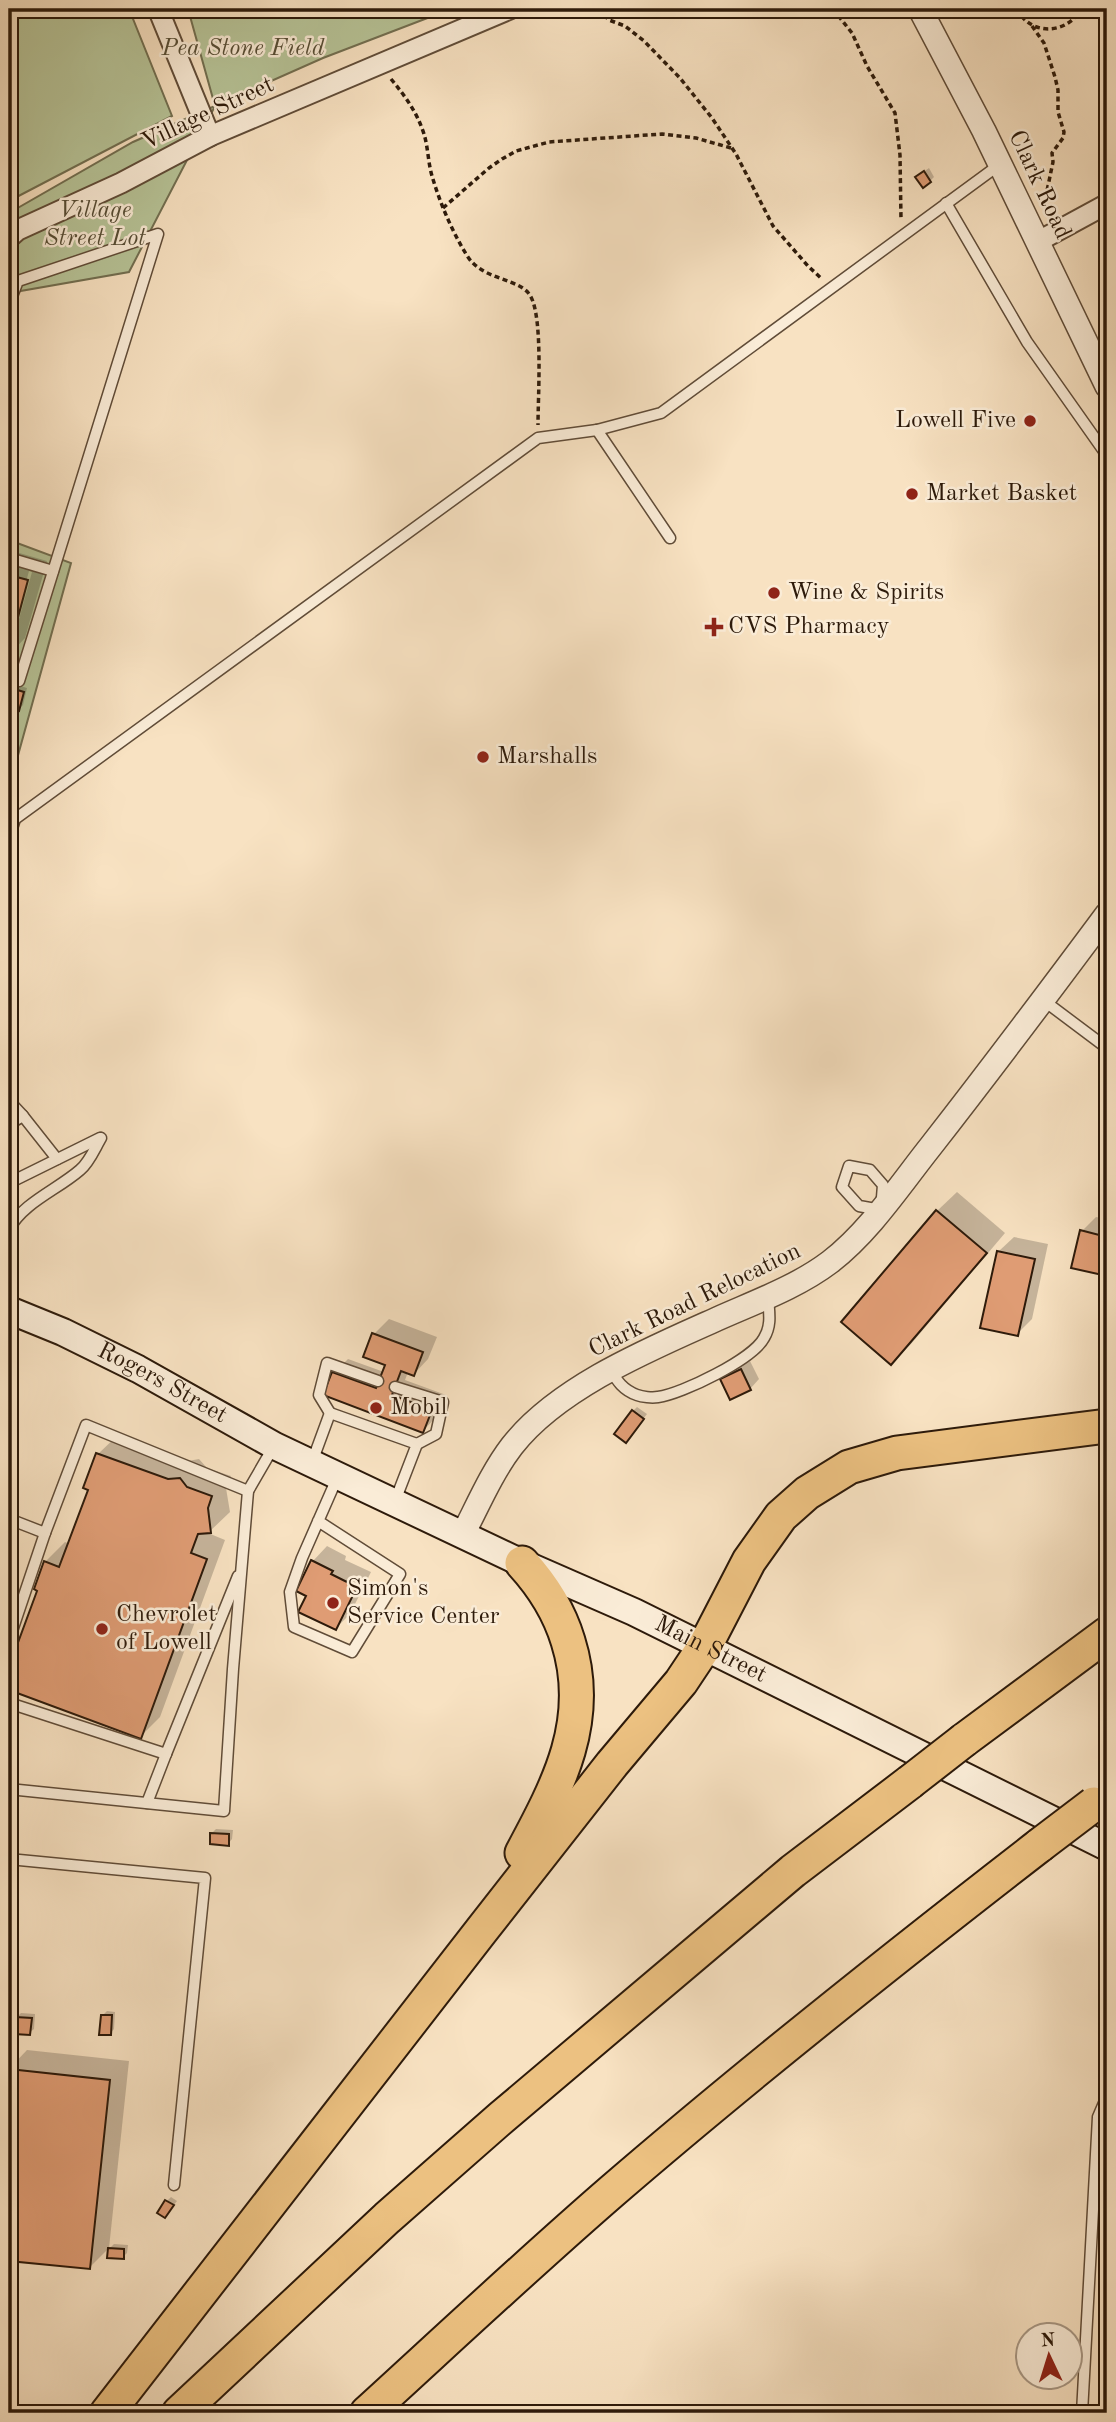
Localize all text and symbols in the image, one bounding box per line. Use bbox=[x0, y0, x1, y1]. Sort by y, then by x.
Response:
park label: Pea Stone Field bbox=[161, 37, 325, 61]
street label: Village Street bbox=[138, 73, 278, 155]
street label: Clark Road bbox=[1003, 127, 1075, 243]
park label: Village Street Lot bbox=[44, 199, 146, 251]
place label: Lowell Five bbox=[895, 409, 1016, 433]
marker: Lowell Five bbox=[1022, 413, 1038, 429]
place label: Market Basket bbox=[926, 482, 1077, 506]
marker: Market Basket bbox=[904, 486, 920, 502]
place label: Wine & Spirits bbox=[788, 581, 944, 605]
marker: Wine & Spirits bbox=[766, 585, 782, 601]
place label: CVS Pharmacy bbox=[728, 615, 890, 639]
marker: CVS Pharmacy bbox=[706, 619, 722, 635]
place label: Marshalls bbox=[497, 745, 598, 769]
marker: Marshalls bbox=[475, 749, 491, 765]
street label: Clark Road Relocation bbox=[585, 1239, 805, 1363]
street label: Rogers Street bbox=[93, 1339, 231, 1428]
place label: Mobil bbox=[390, 1396, 447, 1420]
marker: Mobil bbox=[368, 1400, 384, 1416]
place label: Simon's Service Center bbox=[347, 1577, 500, 1629]
marker: Simon's Service Center bbox=[325, 1595, 341, 1611]
place label: Chevrolet of Lowell bbox=[116, 1603, 217, 1655]
street label: Main Street bbox=[651, 1612, 770, 1688]
marker: Chevrolet of Lowell bbox=[94, 1621, 110, 1637]
north arrow bbox=[1014, 2320, 1084, 2390]
text: N bbox=[1040, 2332, 1056, 2352]

